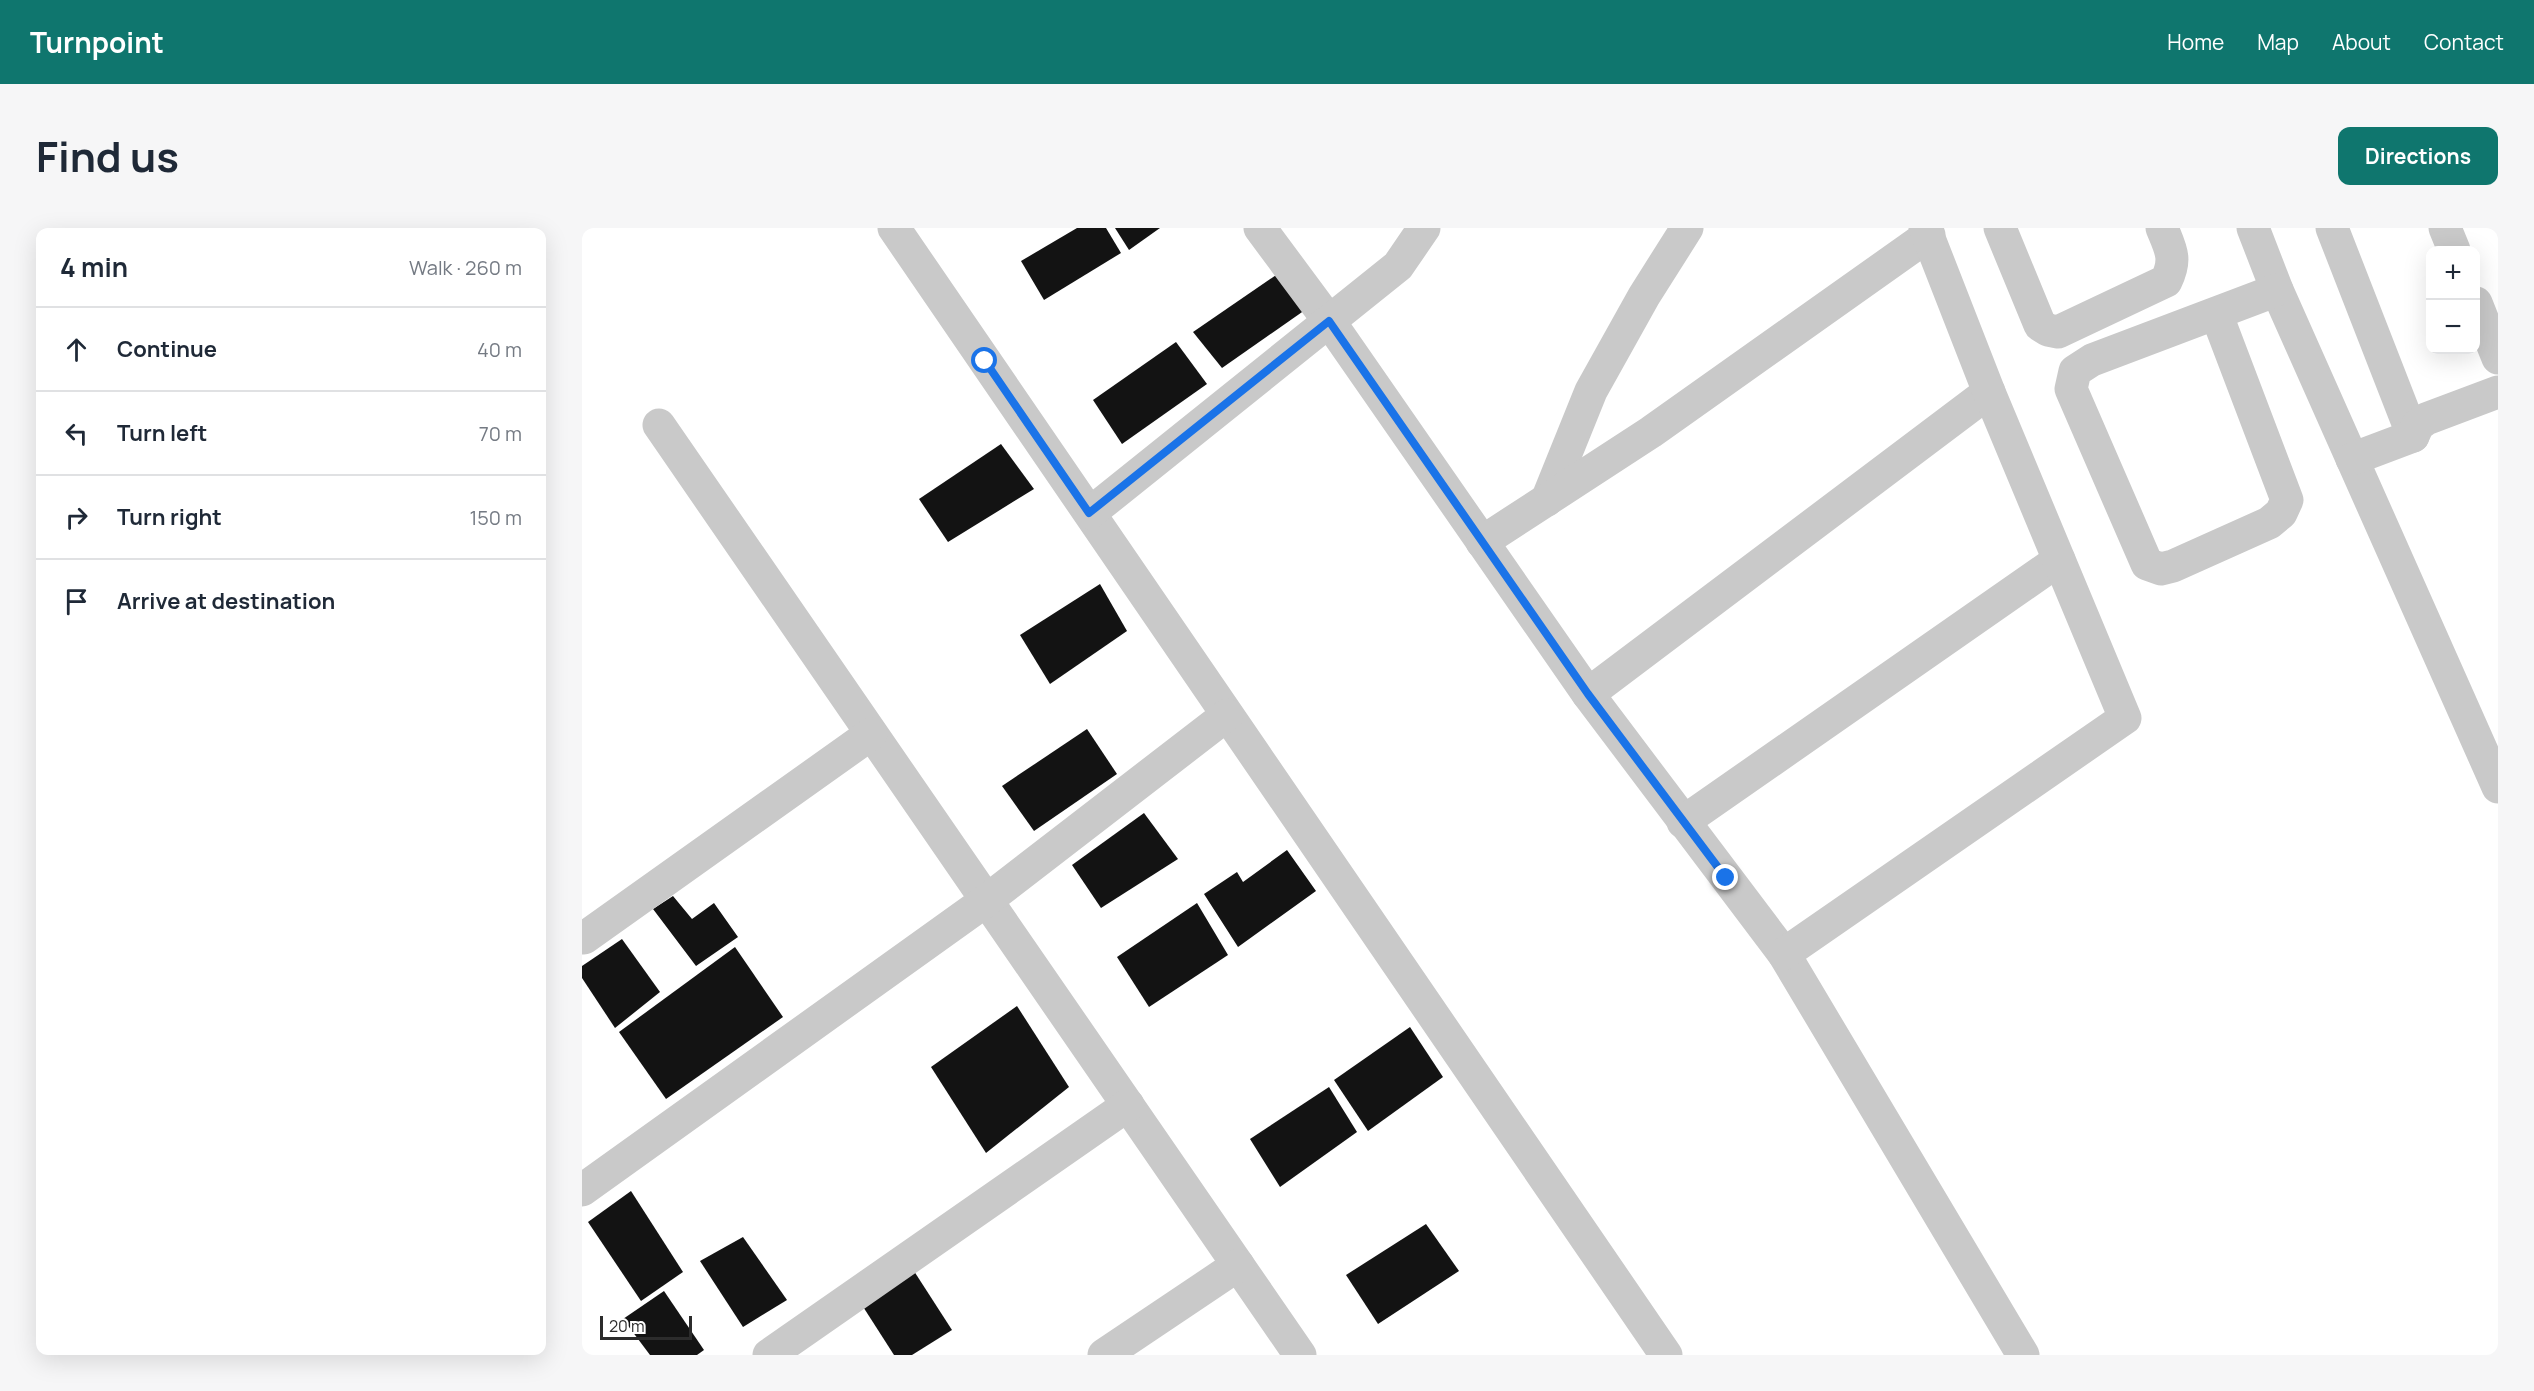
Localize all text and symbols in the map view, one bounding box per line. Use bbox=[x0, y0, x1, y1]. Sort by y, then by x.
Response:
text: Turnpoint bbox=[30, 23, 164, 61]
text: Home bbox=[2167, 28, 2224, 56]
text: Map bbox=[2257, 28, 2299, 56]
text: About bbox=[2332, 28, 2391, 56]
text: Contact bbox=[2424, 28, 2504, 56]
text: Find us bbox=[36, 127, 179, 185]
button: Directions bbox=[2338, 127, 2498, 185]
map controls bbox=[2426, 246, 2480, 354]
button: + bbox=[2426, 246, 2480, 300]
text: 4 min bbox=[60, 249, 128, 285]
text: Walk · 260 m bbox=[409, 254, 522, 281]
button: − bbox=[2426, 300, 2480, 354]
icon: ahead bbox=[60, 333, 93, 366]
text: Continue bbox=[117, 334, 217, 364]
text: 40 m bbox=[477, 336, 522, 363]
route start bbox=[971, 347, 997, 373]
icon: left bbox=[60, 417, 93, 450]
text: Turn left bbox=[117, 418, 207, 448]
text: 70 m bbox=[479, 420, 522, 447]
icon: right bbox=[60, 501, 93, 534]
text: Turn right bbox=[117, 502, 222, 532]
text: 150 m bbox=[469, 504, 522, 531]
icon: arrive bbox=[60, 585, 93, 618]
text: Arrive at destination bbox=[117, 586, 335, 616]
route end bbox=[1712, 864, 1738, 890]
scale bar bbox=[600, 1313, 692, 1340]
text: 20 m bbox=[609, 1315, 645, 1337]

